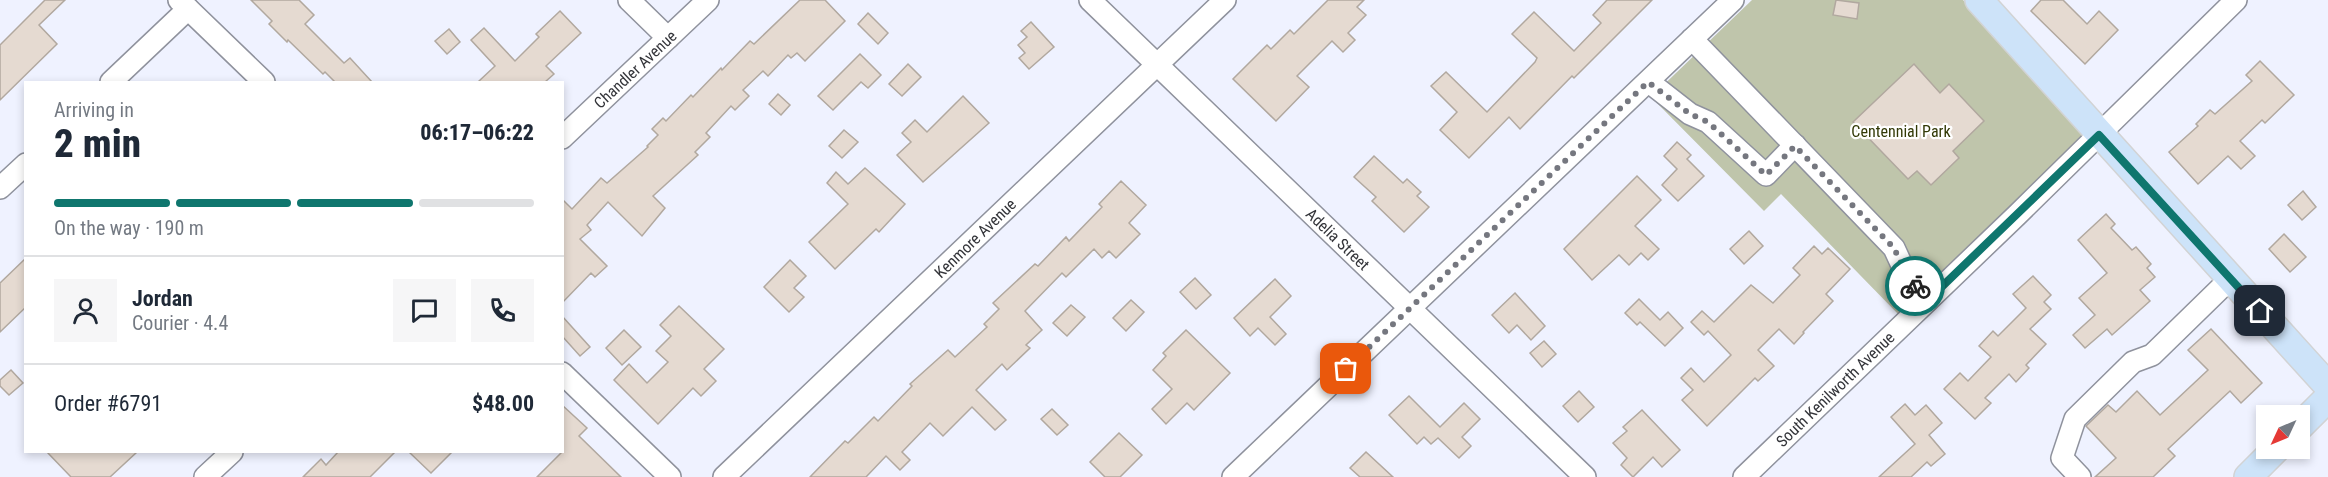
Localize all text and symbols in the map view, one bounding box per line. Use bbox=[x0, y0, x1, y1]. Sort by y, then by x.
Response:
street label: Chandler Avenue bbox=[590, 26, 681, 112]
text: Arriving in bbox=[54, 98, 134, 122]
text: 06:17–06:22 bbox=[420, 120, 534, 145]
text: 2 min bbox=[54, 121, 141, 167]
park label: Centennial Park bbox=[1851, 122, 1951, 141]
street label: Kenmore Avenue bbox=[931, 195, 1020, 282]
street label: Adelia Street bbox=[1302, 204, 1374, 274]
text: On the way · 190 m bbox=[54, 216, 204, 240]
courier bbox=[1885, 256, 1945, 316]
icon: bike bbox=[1899, 270, 1932, 303]
button: person bbox=[54, 279, 117, 342]
button: chat bbox=[393, 279, 456, 342]
button: phone bbox=[471, 279, 534, 342]
pin bbox=[2234, 285, 2285, 336]
text: Jordan bbox=[132, 286, 193, 311]
icon: home bbox=[2243, 294, 2276, 327]
text: Courier · 4.4 bbox=[132, 311, 228, 335]
street label: South Kenilworth Avenue bbox=[1772, 328, 1898, 451]
pin bbox=[1320, 343, 1371, 394]
icon: bag bbox=[1329, 352, 1362, 385]
text: Order #6791 bbox=[54, 391, 162, 416]
text: $48.00 bbox=[472, 391, 534, 416]
north arrow bbox=[2256, 405, 2310, 459]
map controls bbox=[2256, 405, 2310, 459]

